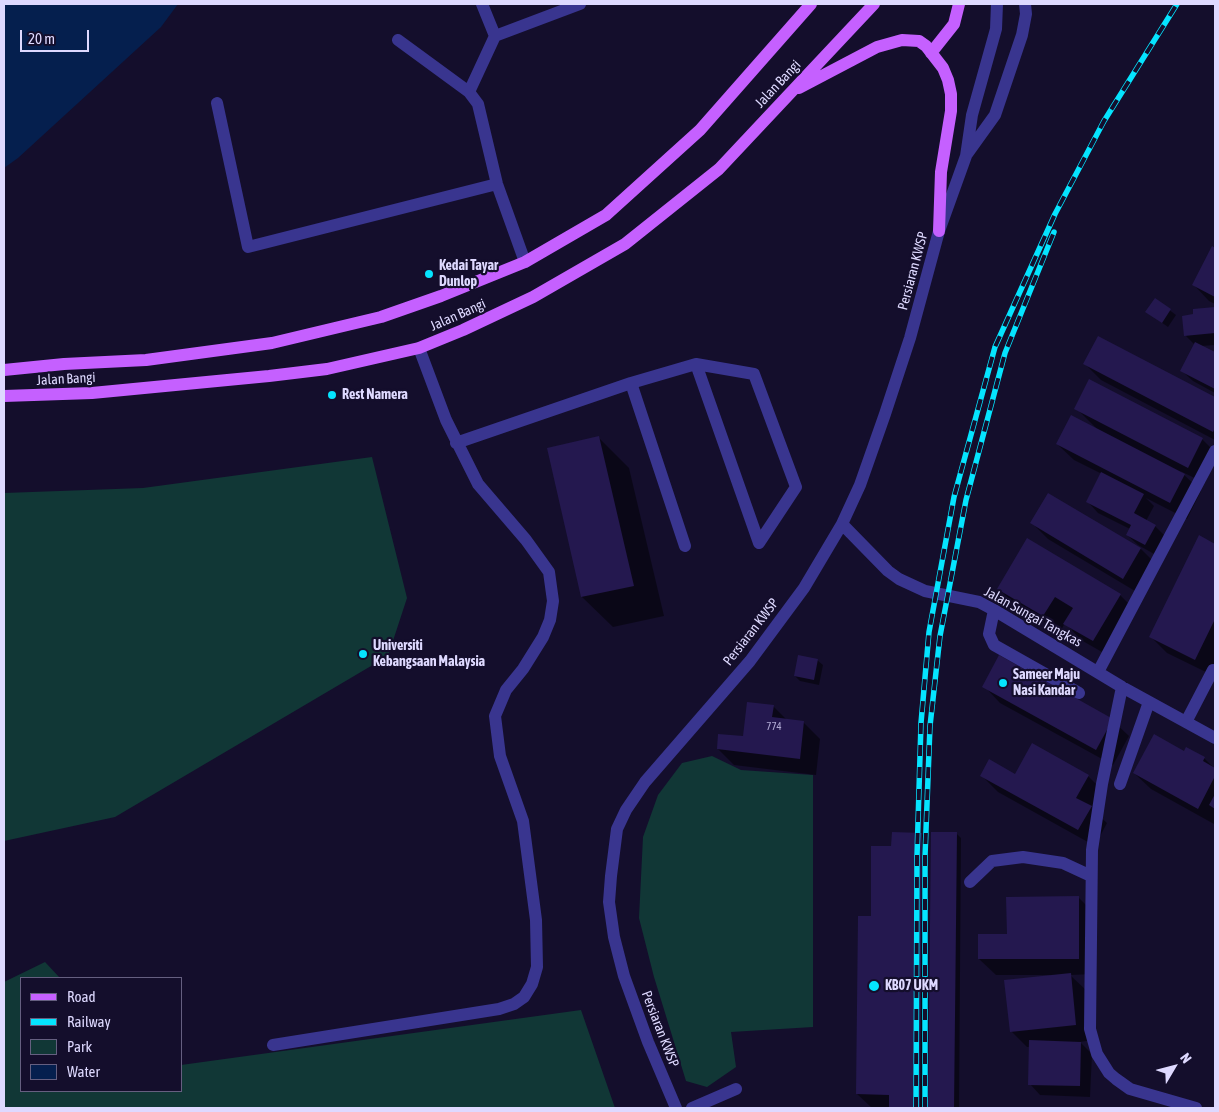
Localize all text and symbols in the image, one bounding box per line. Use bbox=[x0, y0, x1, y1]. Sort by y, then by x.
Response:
scale bar bbox=[22, 20, 91, 52]
text: 20 m bbox=[28, 30, 55, 47]
street label: Jalan Bangi bbox=[752, 57, 804, 111]
street label: Persiaran KWSP bbox=[894, 230, 932, 312]
place label: Kedai Tayar Dunlop bbox=[439, 258, 498, 290]
marker: Kedai Tayar Dunlop bbox=[423, 268, 435, 280]
street label: Jalan Bangi bbox=[428, 295, 488, 335]
street label: Jalan Bangi bbox=[36, 369, 96, 389]
place label: Rest Namera bbox=[342, 387, 408, 403]
marker: Rest Namera bbox=[326, 389, 338, 401]
street label: Jalan Sungai Tangkas bbox=[981, 583, 1085, 651]
street label: Persiaran KWSP bbox=[720, 595, 782, 669]
place label: Universiti Kebangsaan Malaysia bbox=[373, 638, 485, 670]
marker: Universiti Kebangsaan Malaysia bbox=[357, 648, 369, 660]
place label: Sameer Maju Nasi Kandar bbox=[1013, 667, 1080, 700]
marker: Sameer Maju Nasi Kandar bbox=[997, 677, 1009, 689]
house number: 774 bbox=[766, 720, 782, 734]
legend bbox=[20, 977, 182, 1092]
place label: KB07 UKM bbox=[885, 978, 938, 994]
marker: KB07 UKM bbox=[867, 979, 881, 993]
text: Road bbox=[67, 988, 96, 1005]
street label: Persiaran KWSP bbox=[638, 988, 682, 1070]
text: Railway bbox=[67, 1013, 111, 1030]
text: Park bbox=[67, 1038, 92, 1055]
north arrow bbox=[1149, 1042, 1199, 1092]
text: N bbox=[1177, 1050, 1195, 1066]
text: Water bbox=[67, 1063, 100, 1080]

